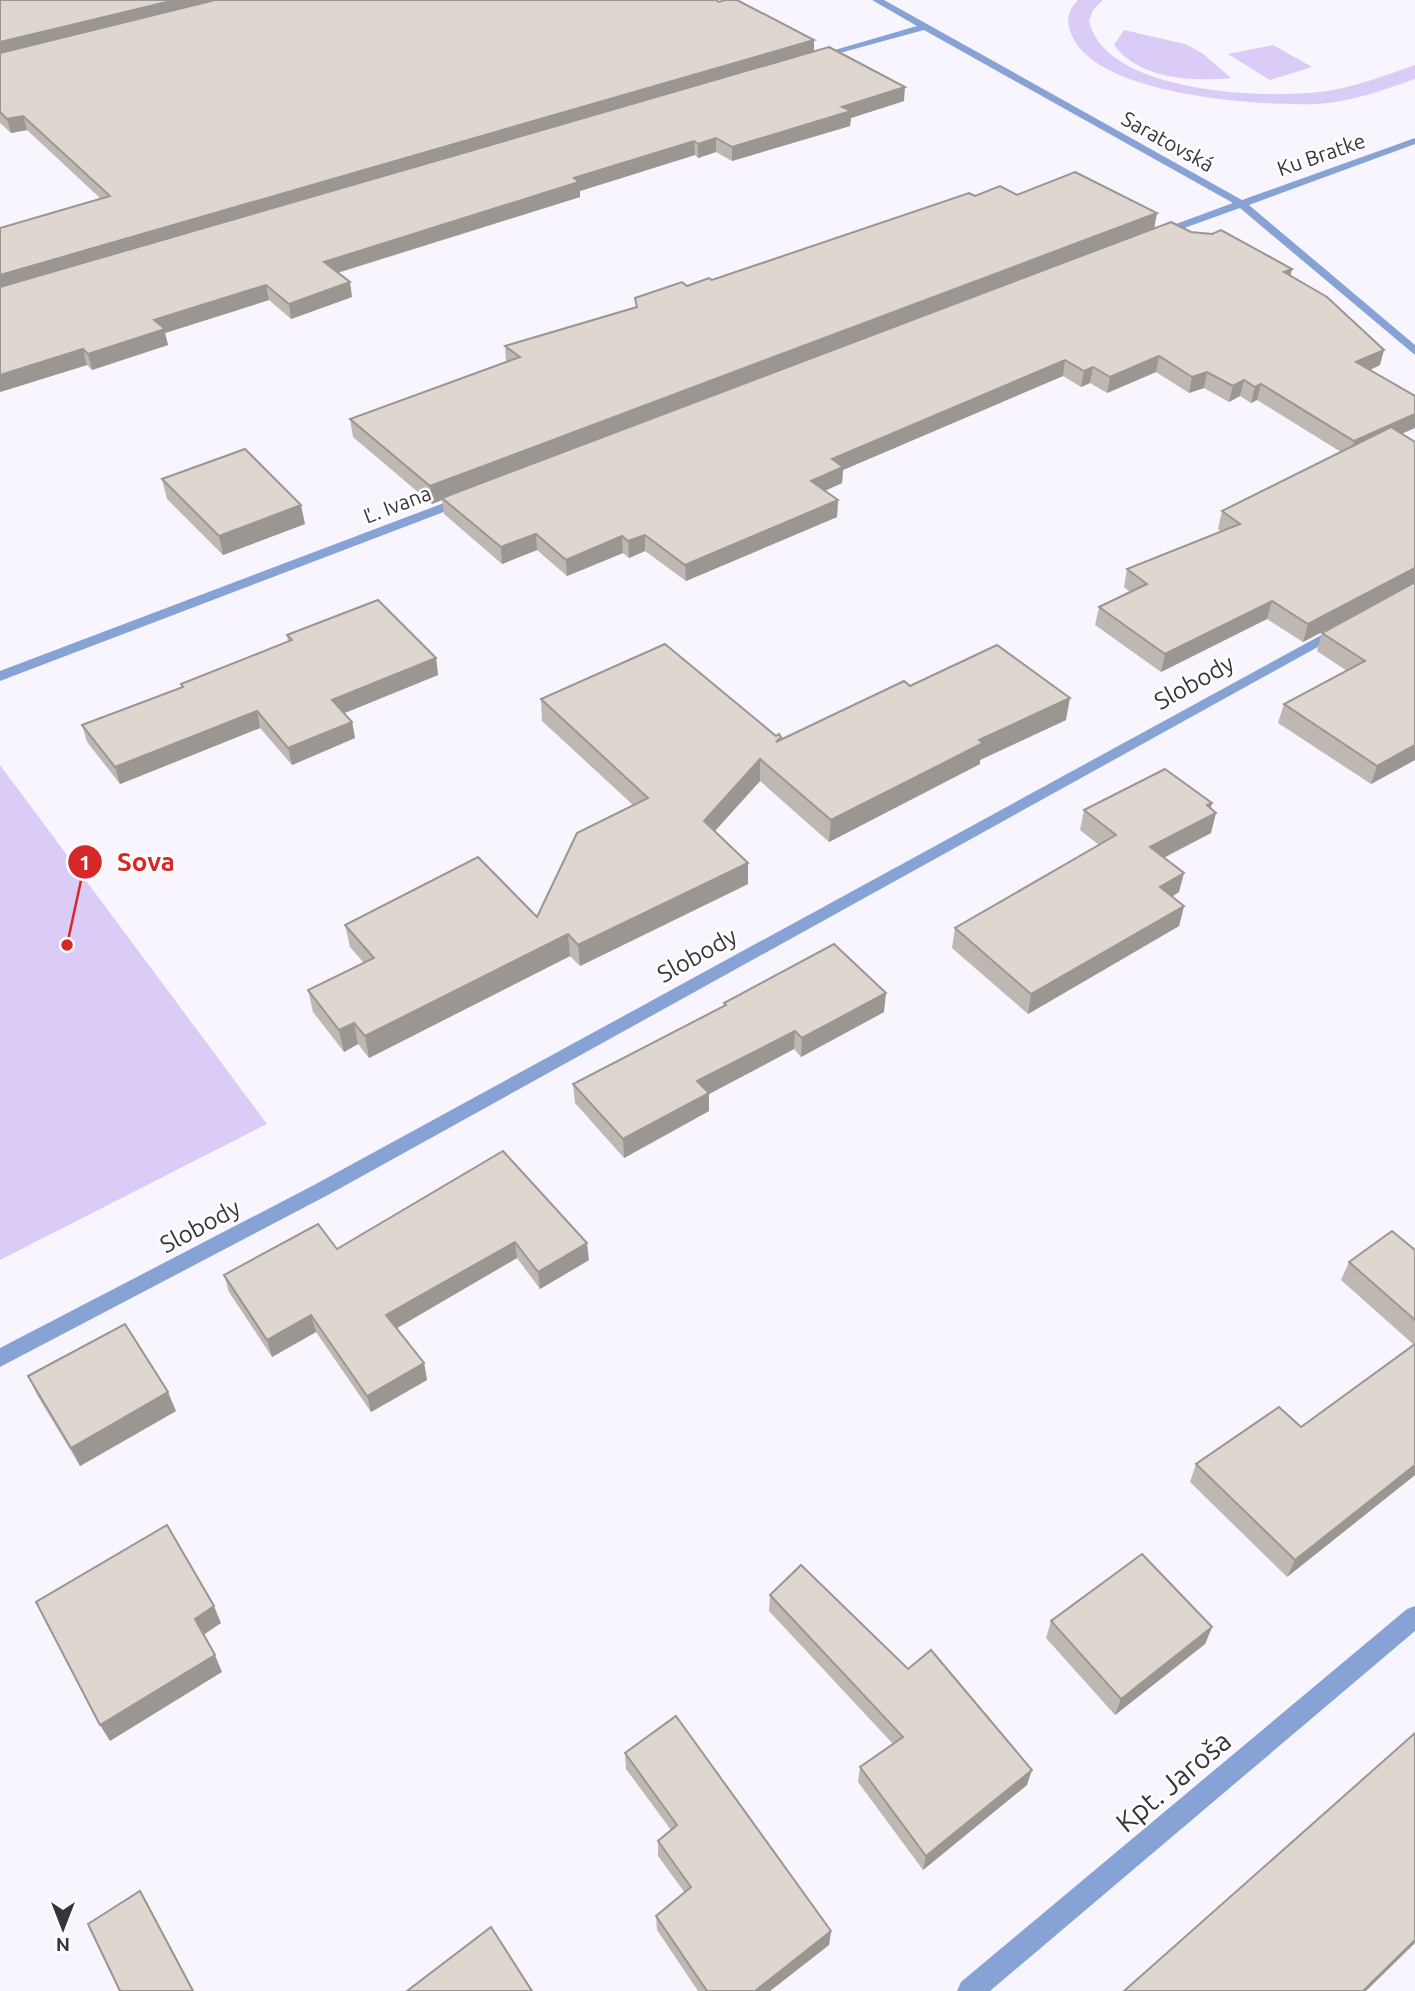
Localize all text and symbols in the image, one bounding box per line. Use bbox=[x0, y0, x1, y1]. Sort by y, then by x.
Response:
street label: Saratovská bbox=[1118, 106, 1218, 176]
street label: Ku Bratke bbox=[1274, 128, 1368, 180]
street label: Ľ. Ivana bbox=[360, 480, 434, 528]
street label: Slobody bbox=[1150, 649, 1239, 715]
callout: Sova bbox=[68, 839, 189, 886]
text: Sova bbox=[117, 847, 175, 876]
text: 1 bbox=[79, 850, 91, 874]
street label: Slobody bbox=[653, 922, 742, 988]
street label: Slobody bbox=[155, 1194, 245, 1258]
street label: Kpt. Jaroša bbox=[1110, 1724, 1236, 1838]
north arrow bbox=[28, 1893, 98, 1963]
text: N bbox=[56, 1934, 70, 1956]

